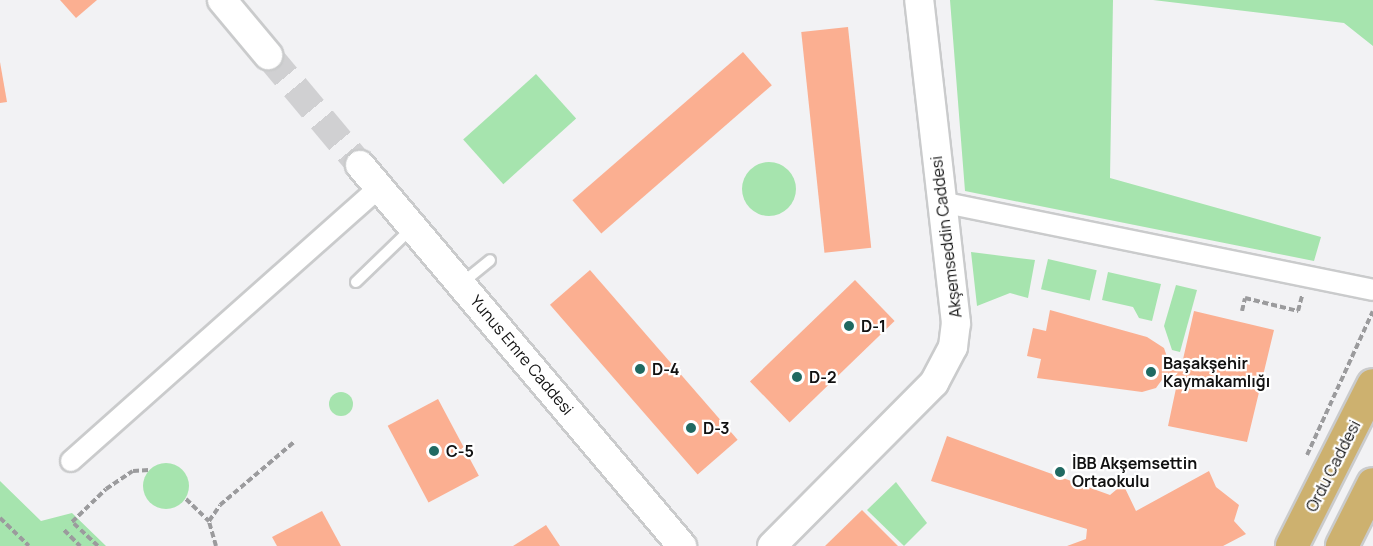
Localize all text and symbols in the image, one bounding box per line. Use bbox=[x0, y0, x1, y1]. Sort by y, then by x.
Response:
street label: Akşemseddin Caddesi bbox=[927, 155, 965, 319]
street label: Yunus Emre Caddesi bbox=[466, 291, 578, 419]
place label: D-1 bbox=[861, 316, 886, 336]
marker: D-1 bbox=[842, 319, 856, 333]
place label: Başakşehir Kaymakamlığı bbox=[1163, 353, 1270, 391]
place label: D-4 bbox=[652, 359, 679, 379]
marker: D-4 bbox=[633, 362, 647, 376]
marker: Başakşehir Kaymakamlığı bbox=[1144, 365, 1158, 379]
place label: D-2 bbox=[809, 367, 836, 387]
marker: D-2 bbox=[790, 370, 804, 384]
street label: Ordu Caddesi bbox=[1302, 417, 1364, 515]
place label: D-3 bbox=[703, 418, 730, 438]
marker: D-3 bbox=[684, 421, 698, 435]
place label: C-5 bbox=[446, 441, 474, 461]
marker: C-5 bbox=[427, 444, 441, 458]
place label: İBB Akşemsettin Ortaokulu bbox=[1072, 453, 1197, 491]
marker: İBB Akşemsettin Ortaokulu bbox=[1053, 465, 1067, 479]

